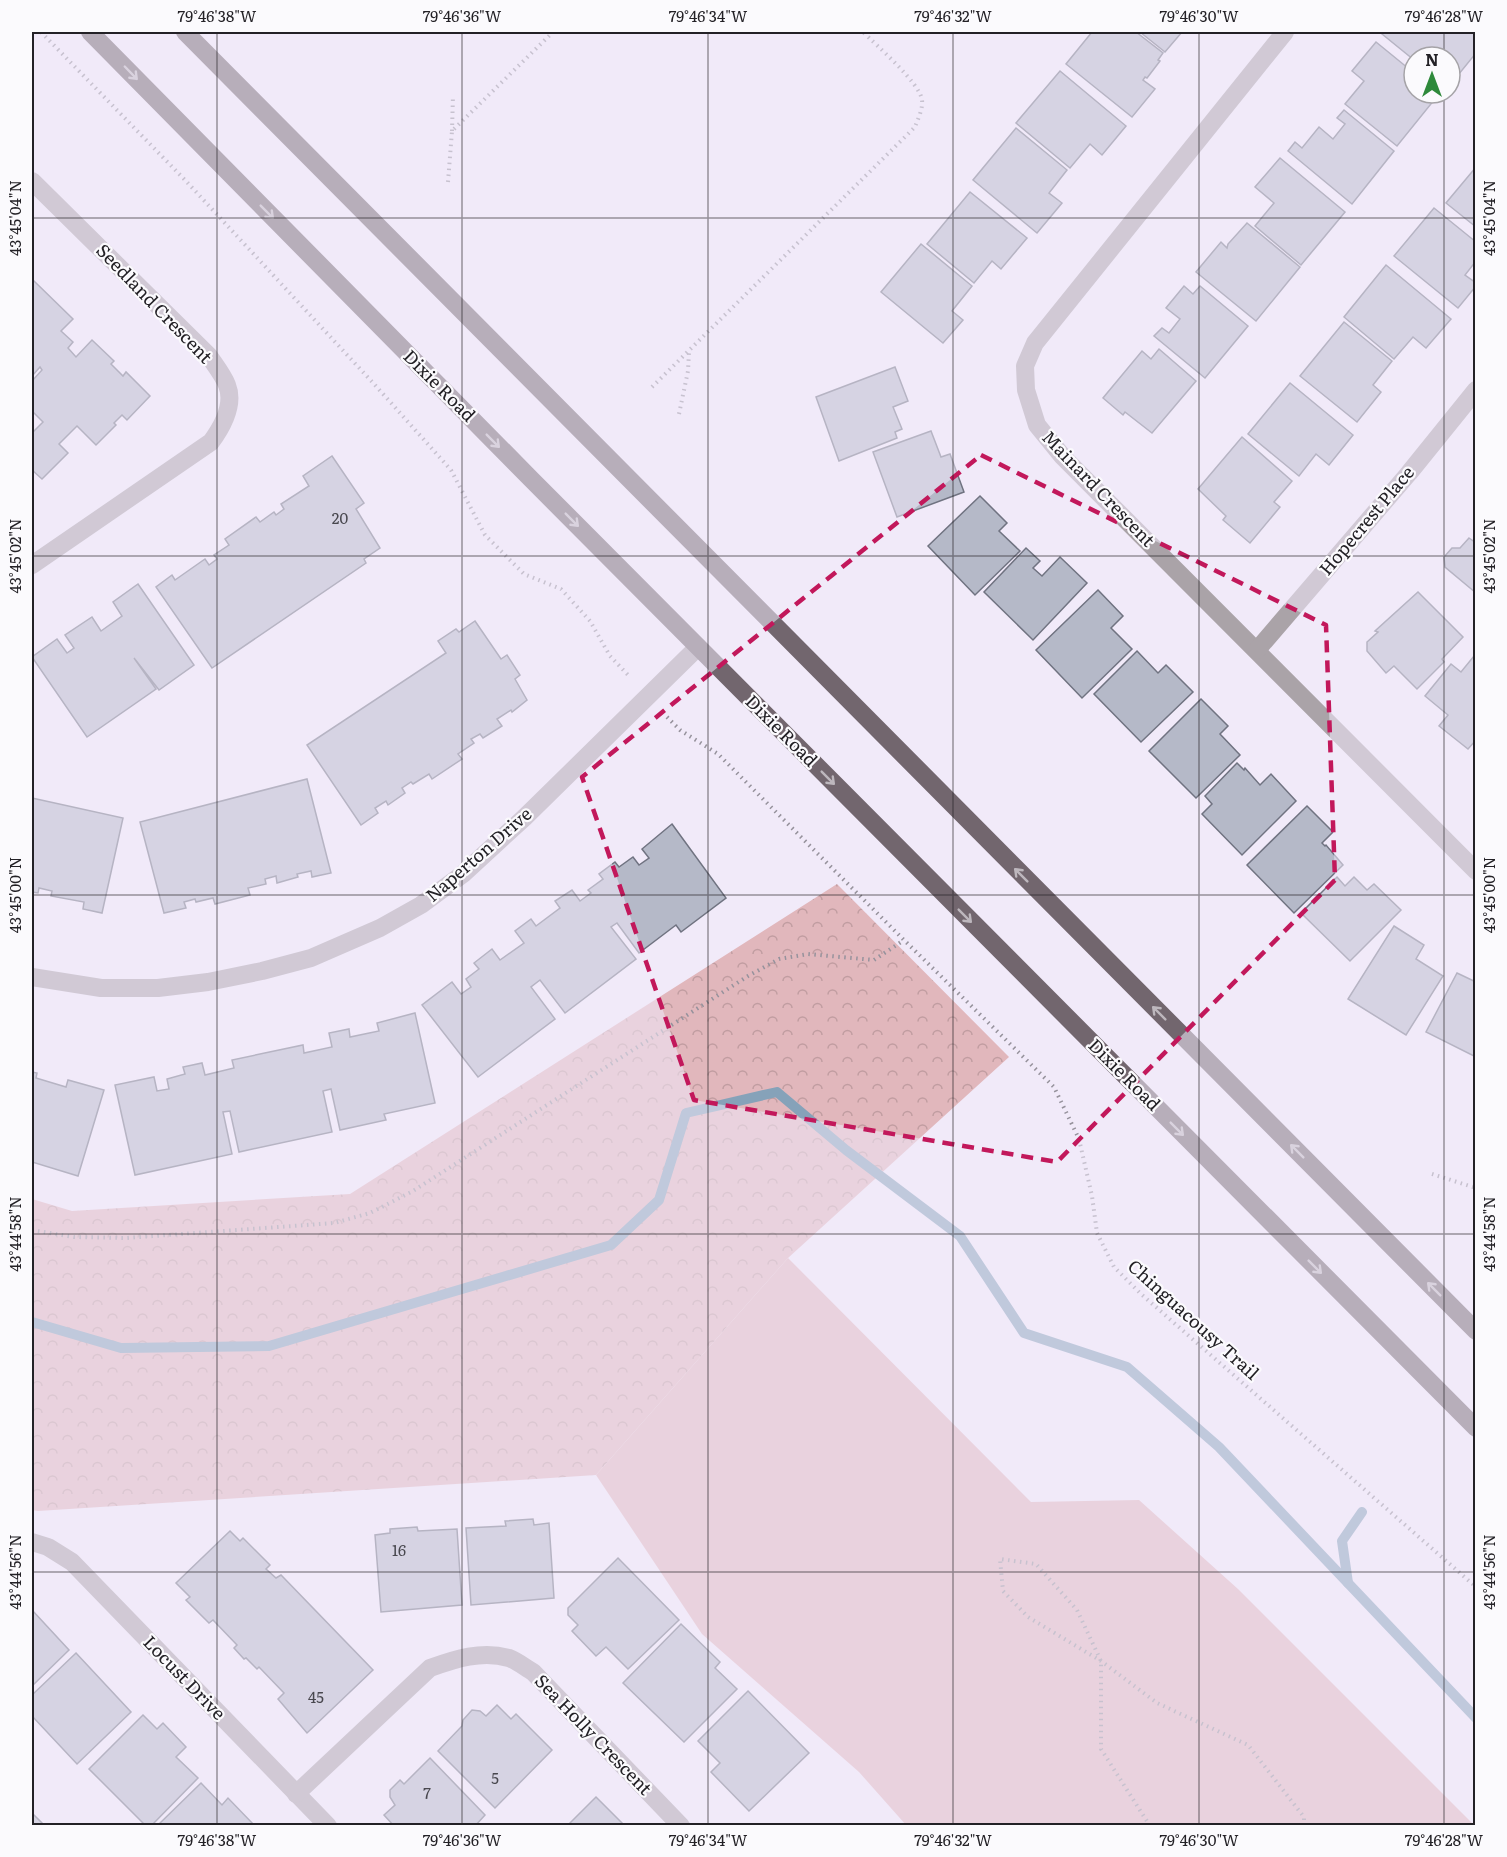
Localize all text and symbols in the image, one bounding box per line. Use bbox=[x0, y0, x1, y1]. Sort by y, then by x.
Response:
text: 79°46'38"W bbox=[178, 4, 257, 27]
text: 79°46'36"W bbox=[423, 4, 502, 27]
text: 79°46'34"W bbox=[669, 4, 748, 27]
text: 79°46'32"W bbox=[914, 4, 992, 27]
text: 79°46'30"W bbox=[1159, 4, 1239, 27]
text: 79°46'28"W bbox=[1405, 4, 1484, 27]
north arrow bbox=[1402, 45, 1462, 105]
text: N bbox=[1425, 47, 1439, 71]
one-way arrow bbox=[123, 66, 138, 81]
text: 43°45'04"N bbox=[3, 180, 26, 256]
text: 43°45'04"N bbox=[1477, 180, 1500, 256]
one-way arrow bbox=[260, 205, 275, 220]
street label: Seedland Crescent bbox=[91, 237, 220, 369]
street label: Dixie Road bbox=[398, 343, 482, 427]
street label: Mainard Crescent bbox=[1036, 424, 1162, 553]
one-way arrow bbox=[485, 433, 500, 448]
street label: Hopecrest Place bbox=[1312, 459, 1420, 581]
house number: 20 bbox=[332, 506, 348, 529]
one-way arrow bbox=[564, 513, 579, 528]
text: 43°45'02"N bbox=[3, 518, 26, 594]
text: 43°45'02"N bbox=[1477, 518, 1500, 594]
street label: Dixie Road bbox=[740, 688, 824, 772]
one-way arrow bbox=[820, 770, 835, 785]
street label: Naperton Drive bbox=[419, 800, 537, 908]
text: 43°45'00"N bbox=[3, 857, 26, 933]
text: 43°45'00"N bbox=[1477, 857, 1500, 933]
one-way arrow bbox=[1014, 867, 1029, 882]
one-way arrow bbox=[958, 909, 973, 923]
one-way arrow bbox=[1151, 1005, 1166, 1020]
street label: Dixie Road bbox=[1083, 1032, 1167, 1116]
one-way arrow bbox=[1170, 1121, 1184, 1136]
one-way arrow bbox=[1289, 1144, 1304, 1158]
text: 43°44'58"N bbox=[3, 1196, 26, 1272]
text: 43°44'58"N bbox=[1477, 1196, 1500, 1272]
street label: Chinguacousy Trail bbox=[1122, 1252, 1266, 1385]
one-way arrow bbox=[1307, 1259, 1322, 1274]
one-way arrow bbox=[1427, 1282, 1442, 1297]
text: 43°44'56"N bbox=[3, 1534, 26, 1610]
text: 43°44'56"N bbox=[1477, 1534, 1500, 1610]
house number: 16 bbox=[392, 1538, 406, 1561]
street label: Locust Drive bbox=[138, 1629, 232, 1725]
street label: Sea Holly Crescent bbox=[529, 1667, 659, 1801]
house number: 45 bbox=[308, 1685, 324, 1708]
house number: 5 bbox=[491, 1766, 499, 1789]
house number: 7 bbox=[423, 1781, 431, 1804]
text: 79°46'38"W bbox=[178, 1828, 257, 1851]
text: 79°46'36"W bbox=[423, 1828, 502, 1851]
text: 79°46'34"W bbox=[669, 1828, 748, 1851]
text: 79°46'32"W bbox=[914, 1828, 992, 1851]
text: 79°46'30"W bbox=[1159, 1828, 1239, 1851]
text: 79°46'28"W bbox=[1405, 1828, 1484, 1851]

